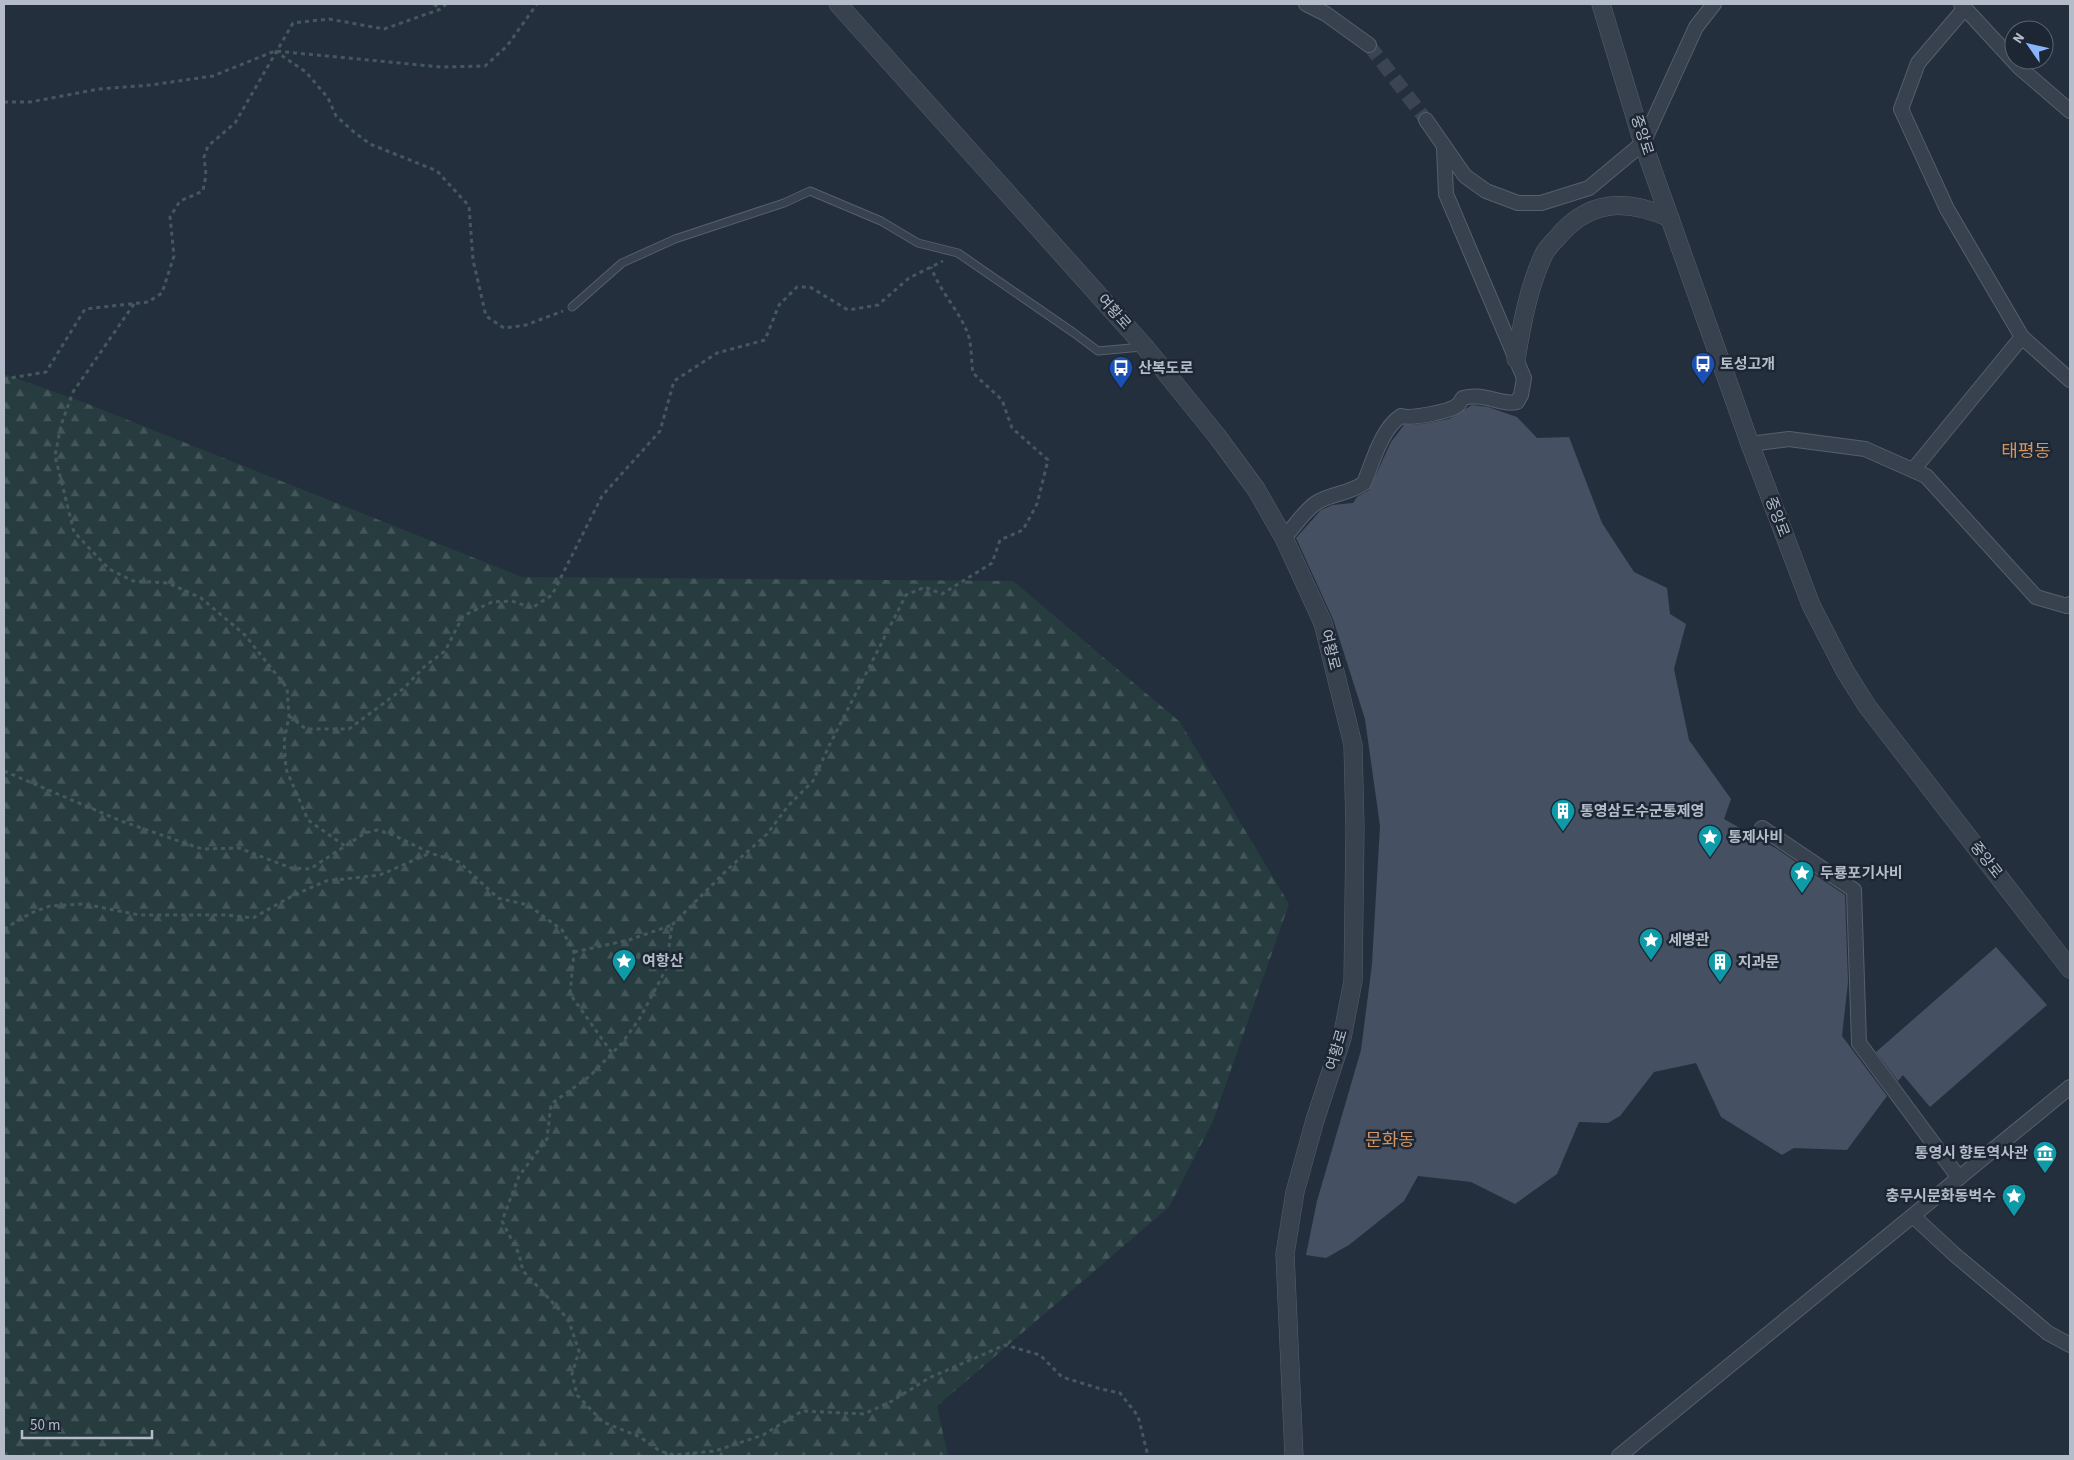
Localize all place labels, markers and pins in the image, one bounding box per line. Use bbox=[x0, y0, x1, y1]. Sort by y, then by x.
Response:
bus stop icon: 토성고개 bbox=[1690, 351, 1716, 385]
place label: 토성고개 bbox=[1720, 354, 1775, 375]
bus stop icon: 산복도로 bbox=[1108, 355, 1134, 389]
place label: 산복도로 bbox=[1138, 358, 1193, 379]
building icon: 통영삼도수군통제영 bbox=[1550, 798, 1576, 832]
place label: 통영삼도수군통제영 bbox=[1580, 801, 1704, 822]
place icon: 통제사비 bbox=[1697, 824, 1723, 858]
place label: 통제사비 bbox=[1728, 827, 1783, 848]
place icon: 두룡포기사비 bbox=[1789, 860, 1815, 894]
place label: 두룡포기사비 bbox=[1820, 863, 1903, 884]
place icon: 세병관 bbox=[1638, 927, 1664, 961]
place label: 세병관 bbox=[1668, 930, 1710, 951]
place icon: 여항산 bbox=[611, 948, 637, 982]
building icon: 지과문 bbox=[1707, 949, 1733, 983]
place label: 여항산 bbox=[642, 951, 684, 972]
place label: 지과문 bbox=[1738, 952, 1780, 973]
museum icon: 통영시 향토역사관 bbox=[2032, 1140, 2058, 1174]
place label: 통영시 향토역사관 bbox=[1915, 1143, 2028, 1164]
place icon: 충무시문화동벅수 bbox=[2001, 1183, 2027, 1217]
place label: 충무시문화동벅수 bbox=[1886, 1186, 1996, 1207]

